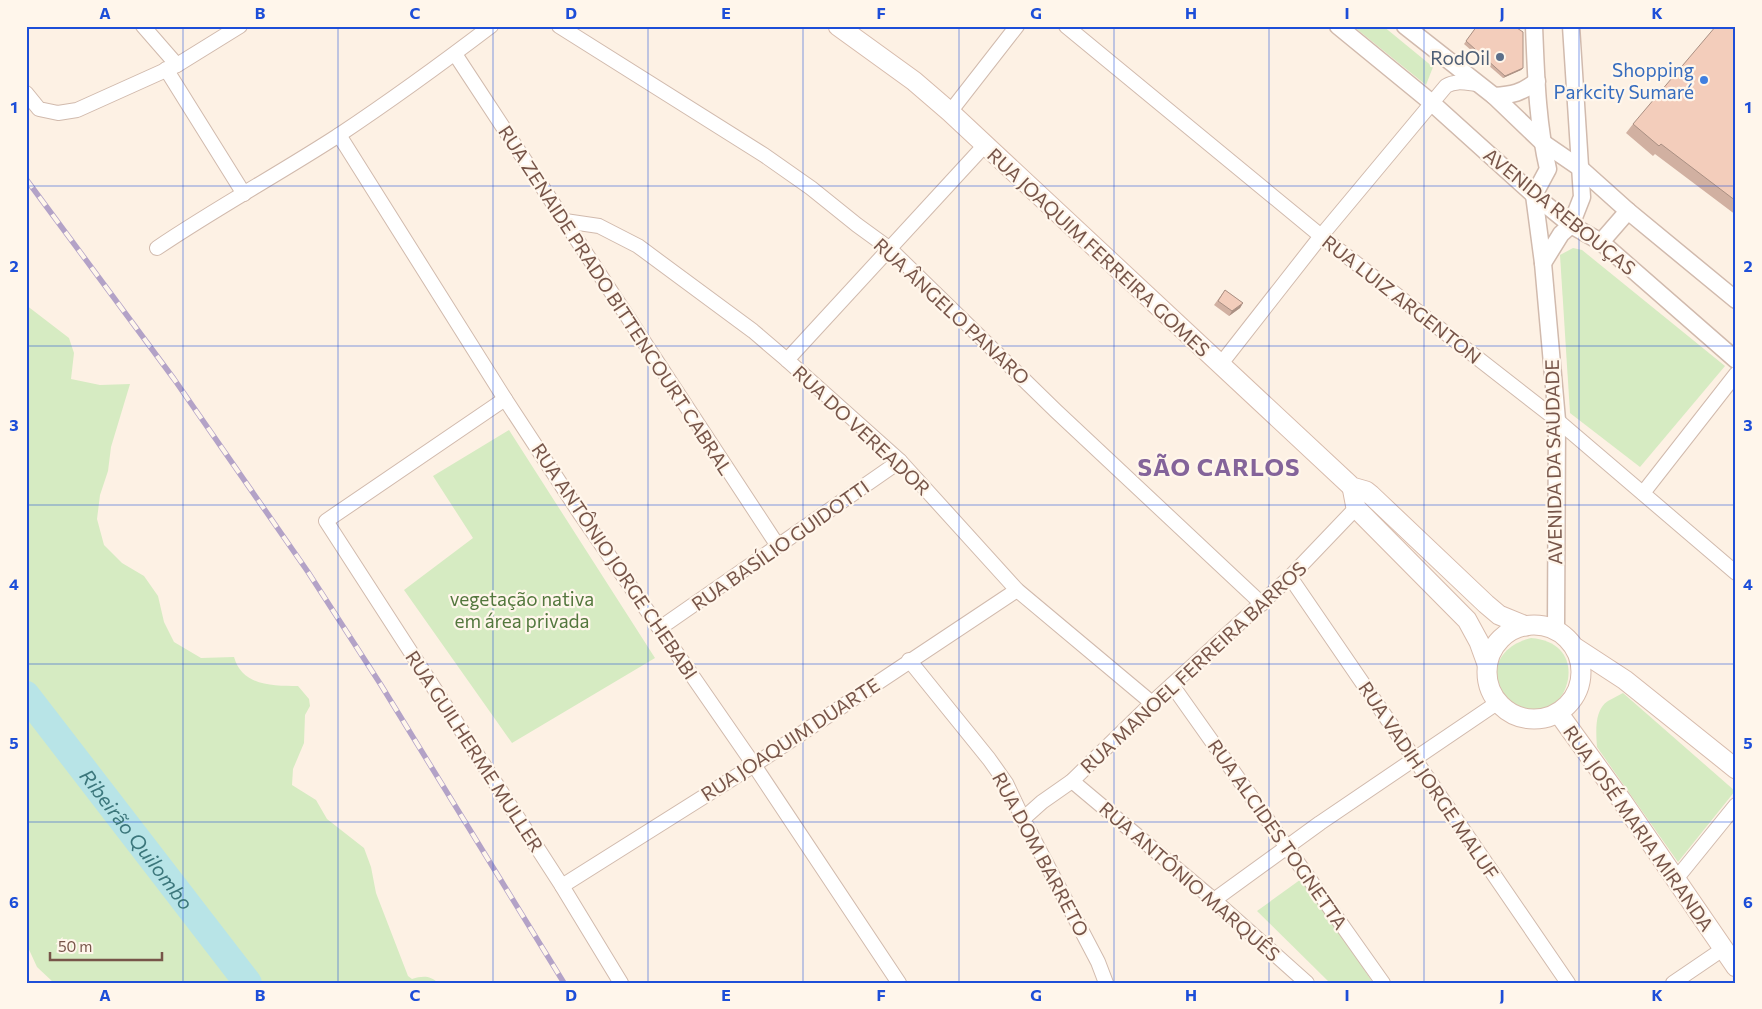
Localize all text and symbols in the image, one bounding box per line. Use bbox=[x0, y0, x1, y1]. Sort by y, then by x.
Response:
text: A bbox=[99, 3, 111, 22]
text: B bbox=[255, 3, 266, 22]
text: C bbox=[410, 3, 421, 22]
text: D bbox=[565, 3, 577, 22]
text: E bbox=[721, 3, 731, 22]
text: F bbox=[876, 3, 886, 22]
text: G bbox=[1030, 3, 1042, 22]
text: H bbox=[1185, 3, 1197, 22]
text: I bbox=[1344, 3, 1350, 22]
text: J bbox=[1499, 3, 1505, 22]
text: K bbox=[1651, 3, 1663, 22]
place label: RodOil bbox=[1430, 46, 1490, 69]
marker: RodOil bbox=[1494, 51, 1506, 63]
place label: Shopping Parkcity Sumaré bbox=[1554, 58, 1694, 103]
marker: Shopping Parkcity Sumaré bbox=[1698, 74, 1710, 86]
text: 1 bbox=[10, 97, 18, 116]
text: 1 bbox=[1744, 97, 1752, 116]
street label: RUA ZENAIDE PRADO BITTENCOURT CABRAL bbox=[494, 121, 738, 479]
street label: RUA JOAQUIM FERREIRA GOMES bbox=[983, 143, 1215, 361]
street label: AVENIDA REBOUÇAS bbox=[1479, 143, 1641, 279]
street label: RUA LUIZ ARGENTON bbox=[1318, 230, 1486, 368]
street label: RUA ÂNGELO PANARO bbox=[869, 233, 1035, 389]
text: 2 bbox=[9, 256, 19, 275]
text: 2 bbox=[1743, 256, 1753, 275]
street label: AVENIDA DA SAUDADE bbox=[1540, 359, 1566, 565]
street label: RUA DO VEREADOR bbox=[789, 360, 936, 500]
text: 3 bbox=[9, 415, 19, 434]
text: 3 bbox=[1743, 415, 1753, 434]
street label: RUA ANTÔNIO JORGE CHEBABI bbox=[527, 438, 704, 683]
district label: SÃO CARLOS bbox=[1138, 452, 1300, 481]
street label: RUA BASÍLIO GUIDOTTI bbox=[687, 475, 873, 615]
street label: RUA MANOEL FERREIRA BARROS bbox=[1075, 556, 1311, 778]
text: 4 bbox=[9, 574, 19, 593]
text: 4 bbox=[1743, 574, 1753, 593]
park label: vegetação nativa em área privada bbox=[450, 587, 594, 632]
street label: RUA GUILHERME MULLER bbox=[401, 646, 549, 856]
street label: RUA JOAQUIM DUARTE bbox=[696, 673, 884, 805]
street label: RUA VADIH JORGE MALUF bbox=[1354, 677, 1504, 883]
street label: RUA JOSÉ MARIA MIRANDA bbox=[1559, 721, 1719, 935]
text: 5 bbox=[9, 733, 19, 752]
text: 5 bbox=[1743, 733, 1753, 752]
street label: RUA ALCIDES TOGNETTA bbox=[1204, 734, 1352, 934]
water label: Ribeirão Quilombo bbox=[75, 764, 199, 914]
street label: RUA DOM BARRETO bbox=[988, 768, 1094, 940]
street label: RUA ANTÔNIO MARQUÊS bbox=[1095, 796, 1285, 966]
text: 6 bbox=[9, 892, 19, 911]
text: 6 bbox=[1743, 892, 1753, 911]
scale bar bbox=[50, 929, 162, 961]
text: 50 m bbox=[58, 937, 92, 955]
text: A bbox=[99, 985, 111, 1004]
text: B bbox=[255, 985, 266, 1004]
text: C bbox=[410, 985, 421, 1004]
text: D bbox=[565, 985, 577, 1004]
text: E bbox=[721, 985, 731, 1004]
text: F bbox=[876, 985, 886, 1004]
text: G bbox=[1030, 985, 1042, 1004]
text: H bbox=[1185, 985, 1197, 1004]
text: I bbox=[1344, 985, 1350, 1004]
text: J bbox=[1499, 985, 1505, 1004]
text: K bbox=[1651, 985, 1663, 1004]

